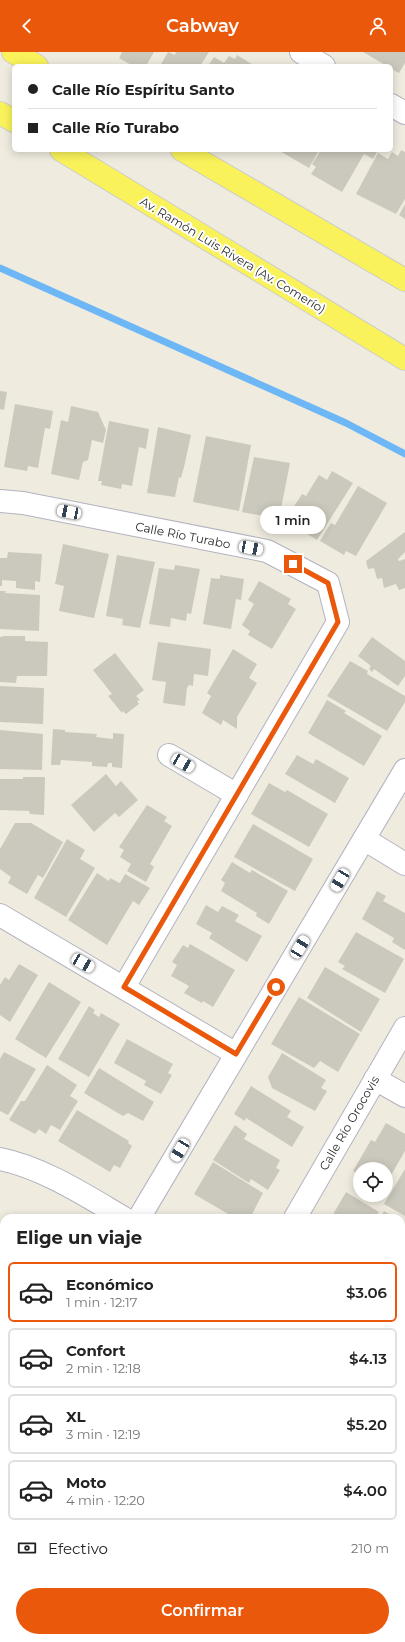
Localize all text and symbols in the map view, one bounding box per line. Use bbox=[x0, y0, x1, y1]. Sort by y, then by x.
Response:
icon: back bbox=[16, 15, 38, 37]
text: Cabway bbox=[166, 15, 239, 37]
icon: person bbox=[367, 15, 389, 37]
text: Calle Río Espíritu Santo bbox=[52, 80, 235, 99]
text: Calle Río Turabo bbox=[52, 118, 179, 137]
street label: Av. Ramón Luis Rivera (Av. Comerío) bbox=[138, 194, 328, 316]
car bbox=[56, 504, 82, 520]
callout: 1 min bbox=[260, 506, 326, 534]
text: 1 min bbox=[276, 512, 310, 528]
street label: Calle Río Turabo bbox=[134, 518, 232, 552]
car bbox=[238, 540, 264, 556]
route end bbox=[284, 555, 302, 573]
car bbox=[170, 752, 196, 774]
car bbox=[329, 867, 351, 893]
car bbox=[289, 934, 311, 960]
car bbox=[70, 952, 96, 974]
route start bbox=[267, 978, 285, 996]
street label: Calle Río Orocovis bbox=[316, 1073, 382, 1173]
car bbox=[169, 1137, 191, 1163]
map controls bbox=[353, 1162, 393, 1202]
button: locate bbox=[353, 1162, 393, 1202]
text: Elige un viaje bbox=[16, 1227, 142, 1249]
icon: car bbox=[18, 1274, 54, 1310]
text: Económico bbox=[66, 1275, 154, 1294]
text: $3.06 bbox=[346, 1283, 387, 1302]
text: 1 min · 12:17 bbox=[66, 1294, 137, 1310]
icon: car bbox=[18, 1340, 54, 1376]
text: Confort bbox=[66, 1341, 126, 1360]
text: $4.13 bbox=[349, 1349, 387, 1368]
text: 2 min · 12:18 bbox=[66, 1360, 141, 1376]
icon: car bbox=[18, 1406, 54, 1442]
text: XL bbox=[66, 1407, 85, 1426]
text: $5.20 bbox=[346, 1415, 387, 1434]
text: 3 min · 12:19 bbox=[66, 1426, 140, 1442]
icon: car bbox=[18, 1472, 54, 1508]
text: Moto bbox=[66, 1473, 106, 1492]
text: $4.00 bbox=[343, 1481, 387, 1500]
text: 4 min · 12:20 bbox=[66, 1492, 145, 1508]
icon: cash bbox=[16, 1537, 38, 1559]
text: Efectivo bbox=[48, 1539, 108, 1558]
text: 210 m bbox=[351, 1540, 389, 1556]
button: Confirmar bbox=[16, 1588, 389, 1634]

